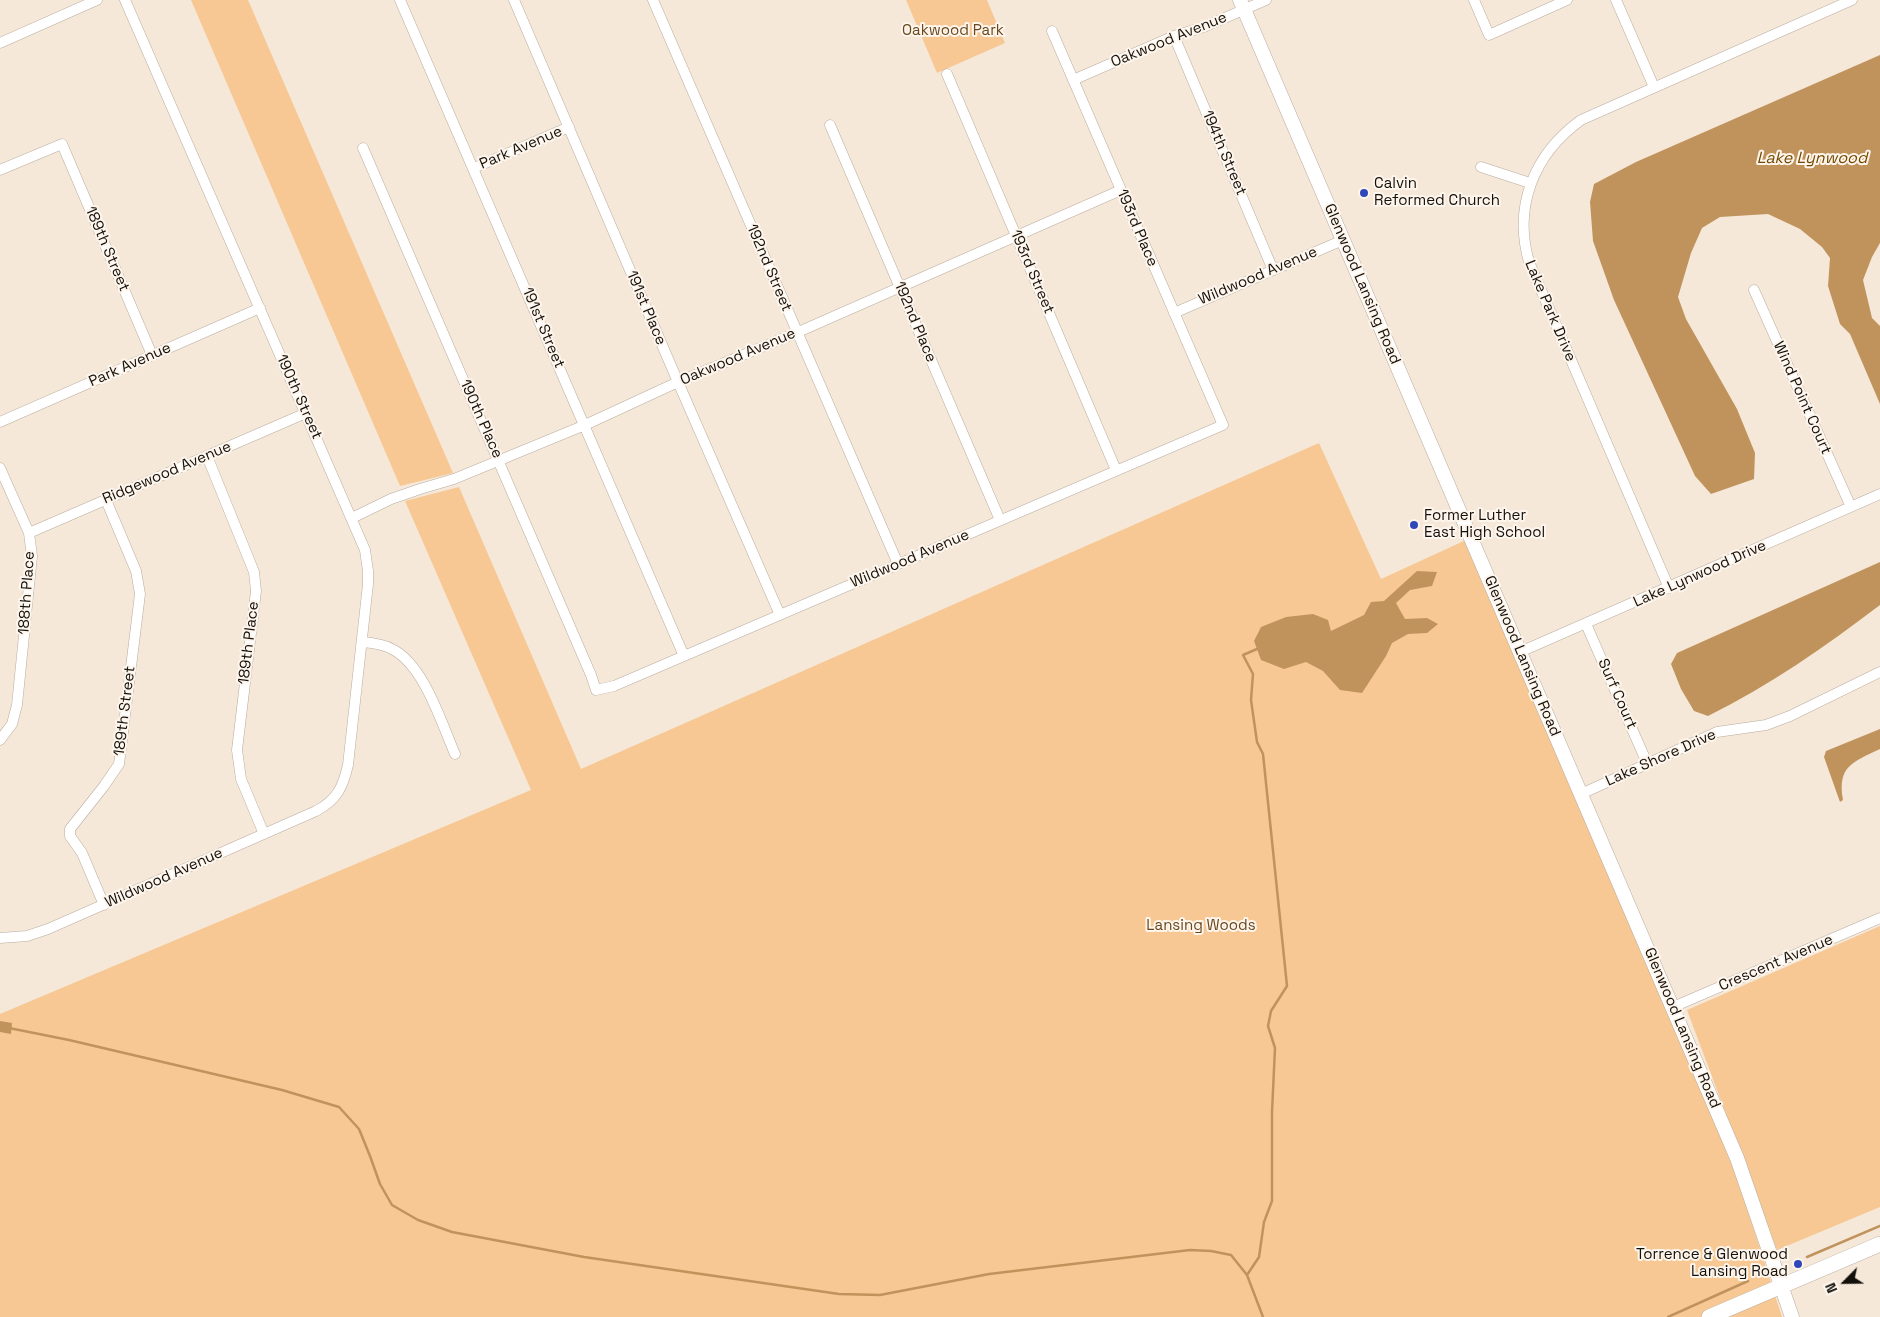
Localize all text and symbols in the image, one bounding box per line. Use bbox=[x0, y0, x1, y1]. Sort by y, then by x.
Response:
street label: Oakwood Avenue bbox=[1108, 8, 1230, 72]
park label: Oakwood Park bbox=[902, 22, 1004, 40]
street label: 194th Street bbox=[1198, 108, 1250, 198]
street label: Park Avenue bbox=[477, 123, 565, 173]
water label: Lake Lynwood bbox=[1757, 149, 1867, 169]
place label: Calvin Reformed Church bbox=[1374, 175, 1500, 210]
street label: 193rd Place bbox=[1113, 187, 1161, 269]
marker: Calvin Reformed Church bbox=[1358, 187, 1370, 199]
street label: Glenwood Lansing Road bbox=[1320, 201, 1404, 367]
street label: 189th Street bbox=[81, 204, 133, 294]
street label: 192nd Street bbox=[743, 222, 795, 314]
street label: 193rd Street bbox=[1006, 227, 1058, 317]
street label: Wildwood Avenue bbox=[1196, 243, 1320, 309]
street label: Lake Park Drive bbox=[1521, 258, 1579, 364]
street label: 191st Place bbox=[622, 268, 670, 348]
street label: 192nd Place bbox=[890, 279, 940, 365]
street label: 191st Street bbox=[518, 285, 568, 371]
street label: Oakwood Avenue bbox=[678, 325, 798, 389]
street label: Park Avenue bbox=[86, 339, 174, 391]
street label: Wind Point Court bbox=[1769, 339, 1835, 457]
street label: 190th Street bbox=[272, 352, 326, 442]
street label: 190th Place bbox=[456, 377, 506, 461]
street label: Ridgewood Avenue bbox=[100, 438, 234, 508]
place label: Former Luther East High School bbox=[1424, 507, 1545, 542]
marker: Former Luther East High School bbox=[1408, 519, 1420, 531]
street label: Wildwood Avenue bbox=[848, 526, 972, 592]
street label: Lake Lynwood Drive bbox=[1631, 537, 1769, 611]
street label: 188th Place bbox=[15, 551, 39, 635]
street label: Glenwood Lansing Road bbox=[1480, 573, 1564, 739]
street label: 189th Place bbox=[235, 600, 263, 686]
street label: Surf Court bbox=[1593, 656, 1641, 732]
street label: 189th Street bbox=[111, 665, 139, 757]
street label: Lake Shore Drive bbox=[1603, 726, 1719, 790]
street label: Wildwood Avenue bbox=[102, 844, 226, 912]
park label: Lansing Woods bbox=[1146, 917, 1256, 935]
street label: Crescent Avenue bbox=[1716, 931, 1836, 995]
street label: Glenwood Lansing Road bbox=[1640, 945, 1724, 1111]
place label: Torrence & Glenwood Lansing Road bbox=[1636, 1246, 1788, 1281]
north arrow bbox=[1820, 1257, 1870, 1307]
marker: Torrence & Glenwood Lansing Road bbox=[1792, 1258, 1804, 1270]
text: N bbox=[1821, 1280, 1841, 1296]

